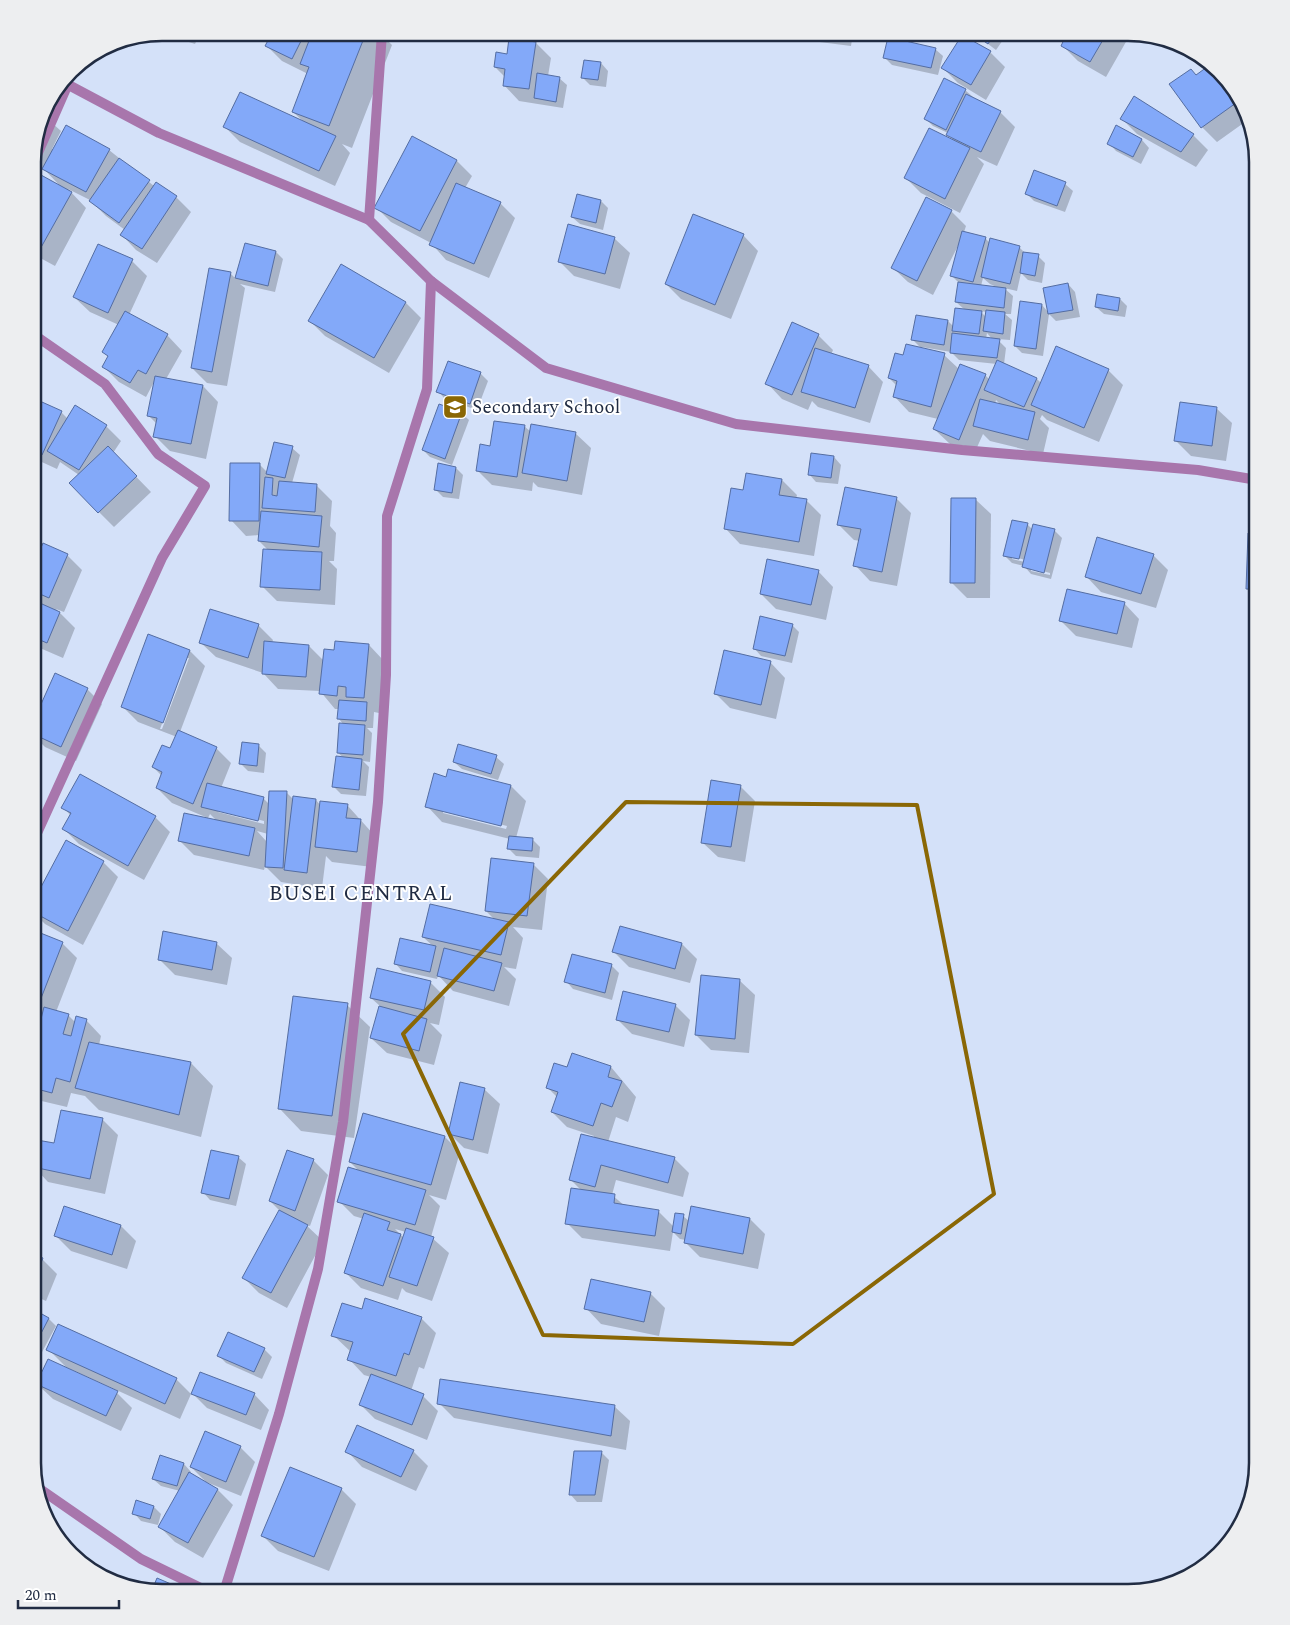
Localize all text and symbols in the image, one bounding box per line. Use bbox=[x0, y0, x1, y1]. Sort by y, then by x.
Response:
place label: Secondary School bbox=[472, 393, 620, 422]
school or university icon: Secondary School bbox=[442, 394, 468, 420]
district label: BUSEI CENTRAL bbox=[269, 878, 453, 910]
scale bar bbox=[18, 1578, 119, 1610]
text: 20 m bbox=[25, 1584, 57, 1607]

